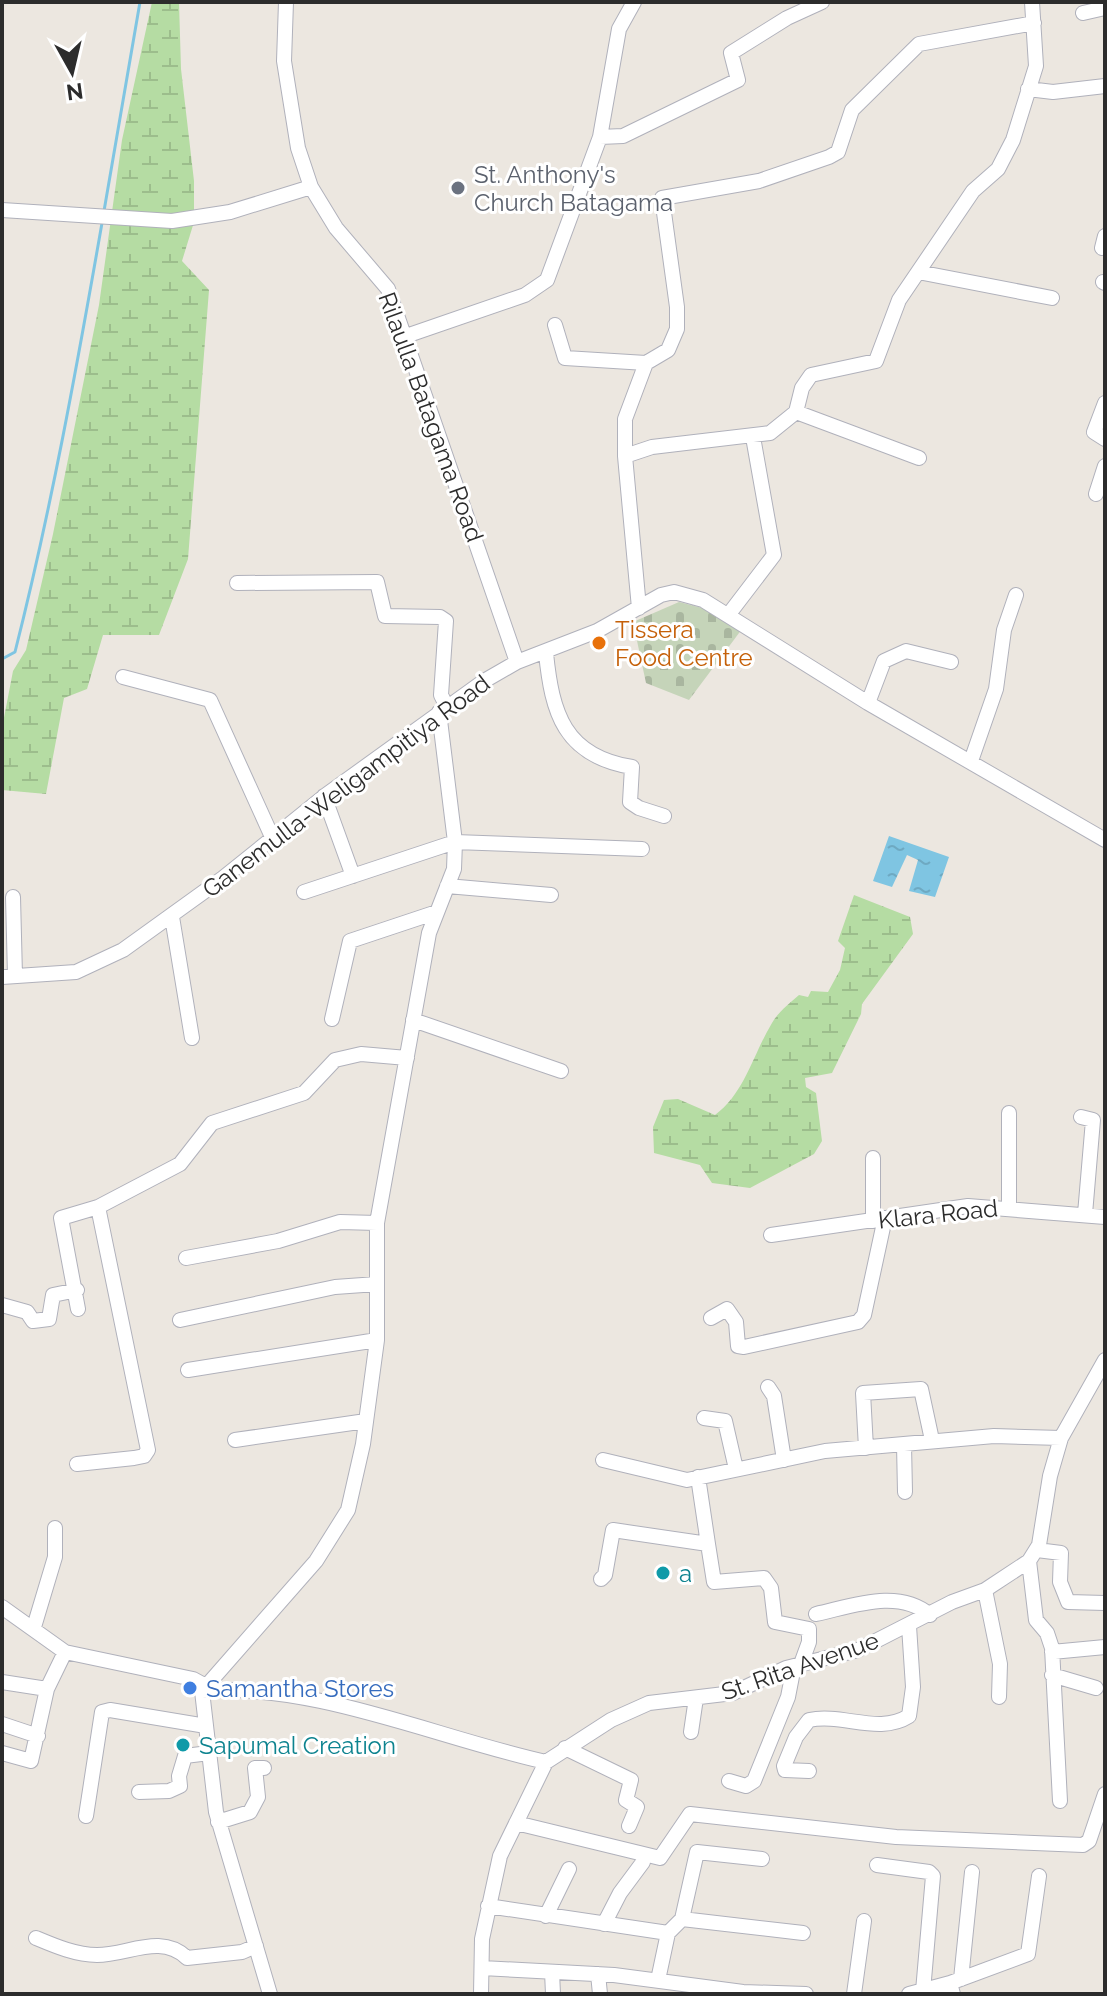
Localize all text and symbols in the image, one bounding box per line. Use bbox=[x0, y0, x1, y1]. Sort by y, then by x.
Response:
north arrow bbox=[32, 32, 112, 112]
text: N bbox=[65, 78, 85, 106]
place label: St. Anthony's Church Batagama bbox=[474, 160, 673, 217]
marker: St. Anthony's Church Batagama bbox=[449, 179, 467, 197]
street label: Rilaulla Batagama Road bbox=[372, 288, 490, 546]
place label: Tissera Food Centre bbox=[615, 615, 753, 672]
marker: Tissera Food Centre bbox=[590, 634, 608, 652]
street label: Ganemulla-Weligampitiya Road bbox=[197, 668, 495, 904]
street label: Klara Road bbox=[877, 1193, 999, 1235]
place label: a bbox=[679, 1559, 692, 1588]
marker: a bbox=[654, 1564, 672, 1582]
street label: St. Rita Avenue bbox=[717, 1626, 883, 1706]
place label: Samantha Stores bbox=[206, 1674, 394, 1703]
marker: Samantha Stores bbox=[181, 1679, 199, 1697]
place label: Sapumal Creation bbox=[199, 1731, 396, 1760]
marker: Sapumal Creation bbox=[174, 1736, 192, 1754]

